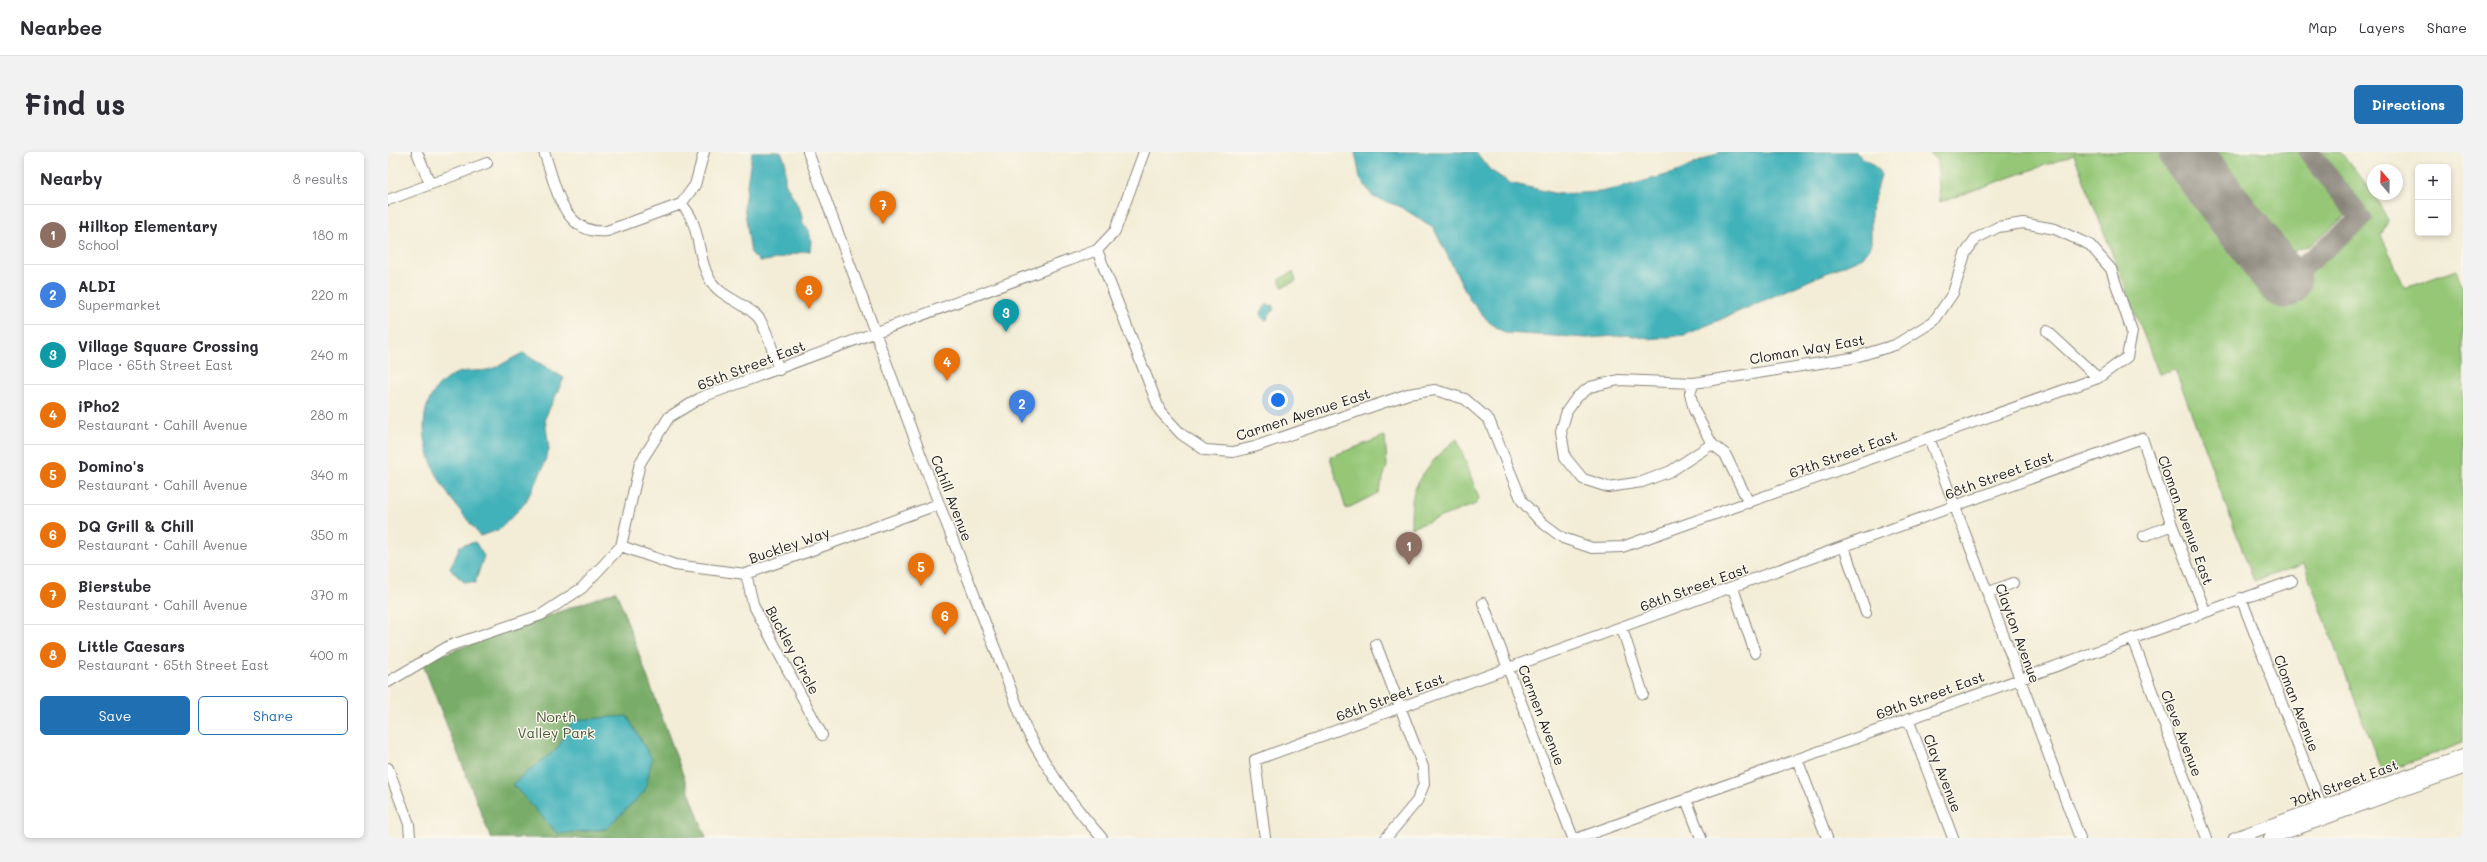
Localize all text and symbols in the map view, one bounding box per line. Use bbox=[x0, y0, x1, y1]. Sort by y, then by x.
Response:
text: Nearbee bbox=[20, 15, 102, 40]
text: Map bbox=[2308, 18, 2337, 37]
text: Layers bbox=[2359, 18, 2405, 37]
text: Share bbox=[2427, 18, 2467, 37]
button: Directions bbox=[2354, 85, 2463, 124]
text: Find us bbox=[24, 86, 125, 122]
north arrow bbox=[2367, 164, 2403, 200]
map controls bbox=[2415, 164, 2451, 236]
button: + bbox=[2415, 164, 2451, 200]
text: Nearby bbox=[40, 167, 102, 189]
text: 8 results bbox=[293, 170, 348, 187]
pin: 7 bbox=[870, 191, 896, 224]
button: − bbox=[2415, 200, 2451, 236]
text: Hilltop Elementary bbox=[78, 216, 218, 236]
text: 1 bbox=[50, 226, 56, 243]
text: 180 m bbox=[312, 226, 348, 243]
text: School bbox=[78, 236, 119, 253]
text: ALDI bbox=[78, 276, 116, 296]
pin: 8 bbox=[796, 276, 822, 309]
text: 2 bbox=[49, 286, 57, 303]
text: 220 m bbox=[311, 286, 348, 303]
text: Supermarket bbox=[78, 296, 161, 313]
pin: 3 bbox=[993, 299, 1019, 332]
street label: Cloman Way East bbox=[1748, 330, 1866, 368]
text: Village Square Crossing bbox=[78, 336, 258, 356]
street label: 65th Street East bbox=[694, 336, 808, 394]
text: 3 bbox=[49, 346, 57, 363]
text: 240 m bbox=[311, 346, 348, 363]
pin: 4 bbox=[934, 348, 960, 381]
text: Place · 65th Street East bbox=[78, 356, 233, 373]
street label: Carmen Avenue East bbox=[1233, 383, 1373, 445]
pin: 2 bbox=[1009, 390, 1035, 423]
your location bbox=[1268, 390, 1288, 410]
text: iPho2 bbox=[78, 396, 120, 416]
text: 4 bbox=[49, 406, 57, 423]
text: 280 m bbox=[310, 406, 348, 423]
text: Restaurant · Cahill Avenue bbox=[78, 416, 248, 433]
street label: 67th Street East bbox=[1786, 426, 1900, 482]
street label: 68th Street East bbox=[1942, 447, 2056, 503]
street label: Cahill Avenue bbox=[927, 452, 977, 544]
street label: Cloman Avenue East bbox=[2154, 453, 2218, 587]
text: Domino's bbox=[78, 456, 144, 476]
text: 5 bbox=[49, 466, 57, 483]
text: 340 m bbox=[310, 466, 348, 483]
text: Restaurant · Cahill Avenue bbox=[78, 476, 248, 493]
text: DQ Grill & Chill bbox=[78, 516, 194, 536]
street label: Buckley Way bbox=[746, 522, 832, 568]
text: 6 bbox=[49, 526, 57, 543]
text: 350 m bbox=[310, 526, 348, 543]
pin: 1 bbox=[1396, 532, 1422, 565]
text: Restaurant · Cahill Avenue bbox=[78, 536, 248, 553]
pin: 5 bbox=[908, 553, 934, 586]
street label: 68th Street East bbox=[1637, 559, 1751, 615]
text: Bierstube bbox=[78, 576, 151, 596]
street label: Clayton Avenue bbox=[1991, 581, 2045, 685]
text: 7 bbox=[49, 586, 57, 603]
text: 370 m bbox=[311, 586, 348, 603]
text: Restaurant · Cahill Avenue bbox=[78, 596, 248, 613]
street label: Buckley Circle bbox=[762, 602, 824, 698]
pin: 6 bbox=[932, 602, 958, 635]
text: Little Caesars bbox=[78, 636, 185, 656]
text: 8 bbox=[49, 646, 57, 663]
text: 400 m bbox=[310, 646, 348, 663]
street label: Cloman Avenue bbox=[2270, 652, 2324, 754]
text: Restaurant · 65th Street East bbox=[78, 656, 269, 673]
street label: Carmen Avenue bbox=[1514, 662, 1570, 768]
street label: 69th Street East bbox=[1873, 667, 1987, 723]
street label: 68th Street East bbox=[1333, 669, 1447, 725]
street label: Cleve Avenue bbox=[2157, 687, 2207, 779]
button: Save bbox=[40, 696, 190, 735]
button: Share bbox=[198, 696, 348, 735]
park label: North Valley Park bbox=[518, 707, 594, 742]
street label: Clay Avenue bbox=[1919, 731, 1967, 815]
street label: 70th Street East bbox=[2287, 755, 2401, 811]

